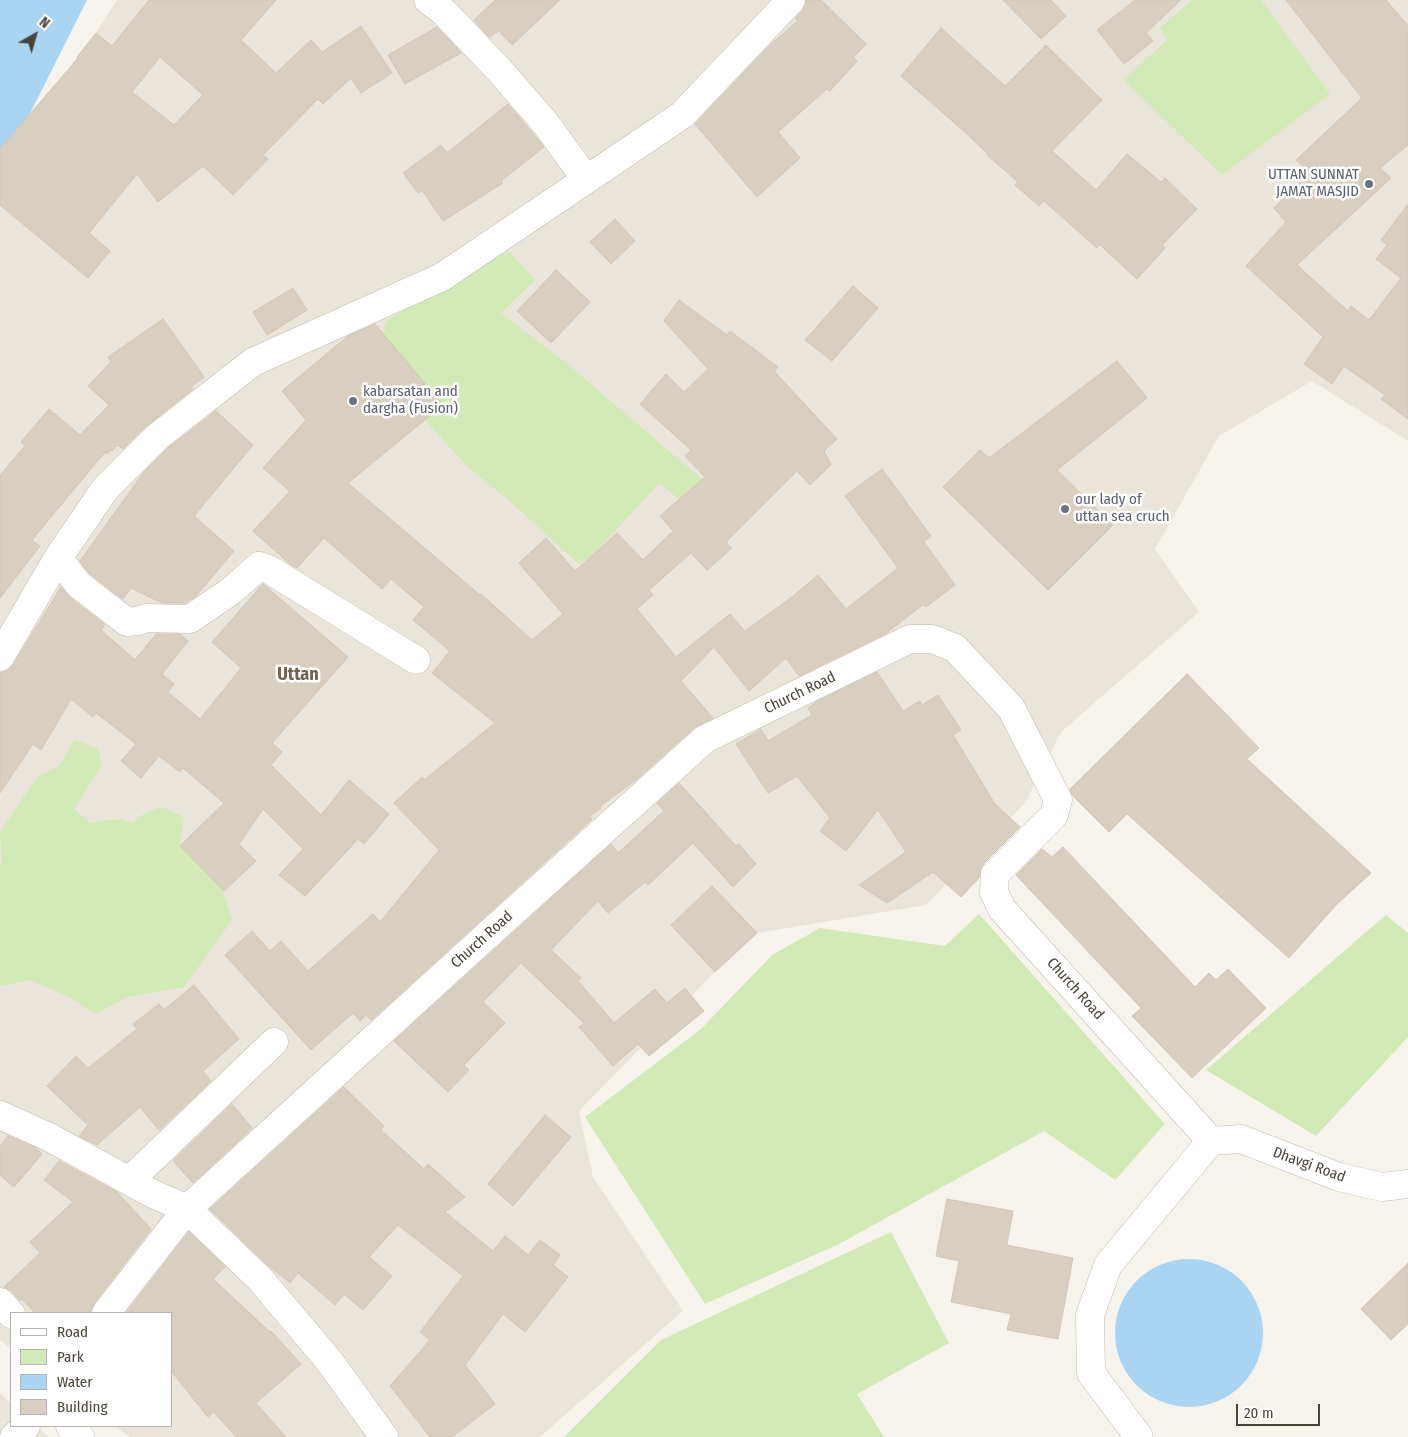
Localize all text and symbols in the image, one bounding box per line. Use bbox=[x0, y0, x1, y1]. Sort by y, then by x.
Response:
north arrow bbox=[10, 10, 60, 60]
text: N bbox=[36, 14, 53, 32]
place label: UTTAN SUNNAT JAMAT MASJID bbox=[1268, 166, 1359, 201]
marker: UTTAN SUNNAT JAMAT MASJID bbox=[1363, 178, 1375, 190]
place label: kabarsatan and dargha (Fusion) bbox=[363, 383, 458, 418]
marker: kabarsatan and dargha (Fusion) bbox=[347, 395, 359, 407]
place label: our lady of uttan sea cruch bbox=[1075, 491, 1170, 526]
marker: our lady of uttan sea cruch bbox=[1059, 503, 1071, 515]
district label: Uttan bbox=[277, 664, 319, 686]
street label: Church Road bbox=[761, 668, 839, 718]
street label: Church Road bbox=[447, 908, 517, 972]
street label: Church Road bbox=[1043, 954, 1107, 1024]
street label: Dhavgi Road bbox=[1270, 1144, 1348, 1186]
legend bbox=[10, 1312, 172, 1427]
text: Road bbox=[57, 1323, 88, 1341]
text: Park bbox=[57, 1348, 84, 1366]
text: Water bbox=[57, 1373, 92, 1391]
scale bar bbox=[1238, 1394, 1322, 1426]
text: Building bbox=[57, 1398, 108, 1416]
text: 20 m bbox=[1244, 1404, 1274, 1422]

